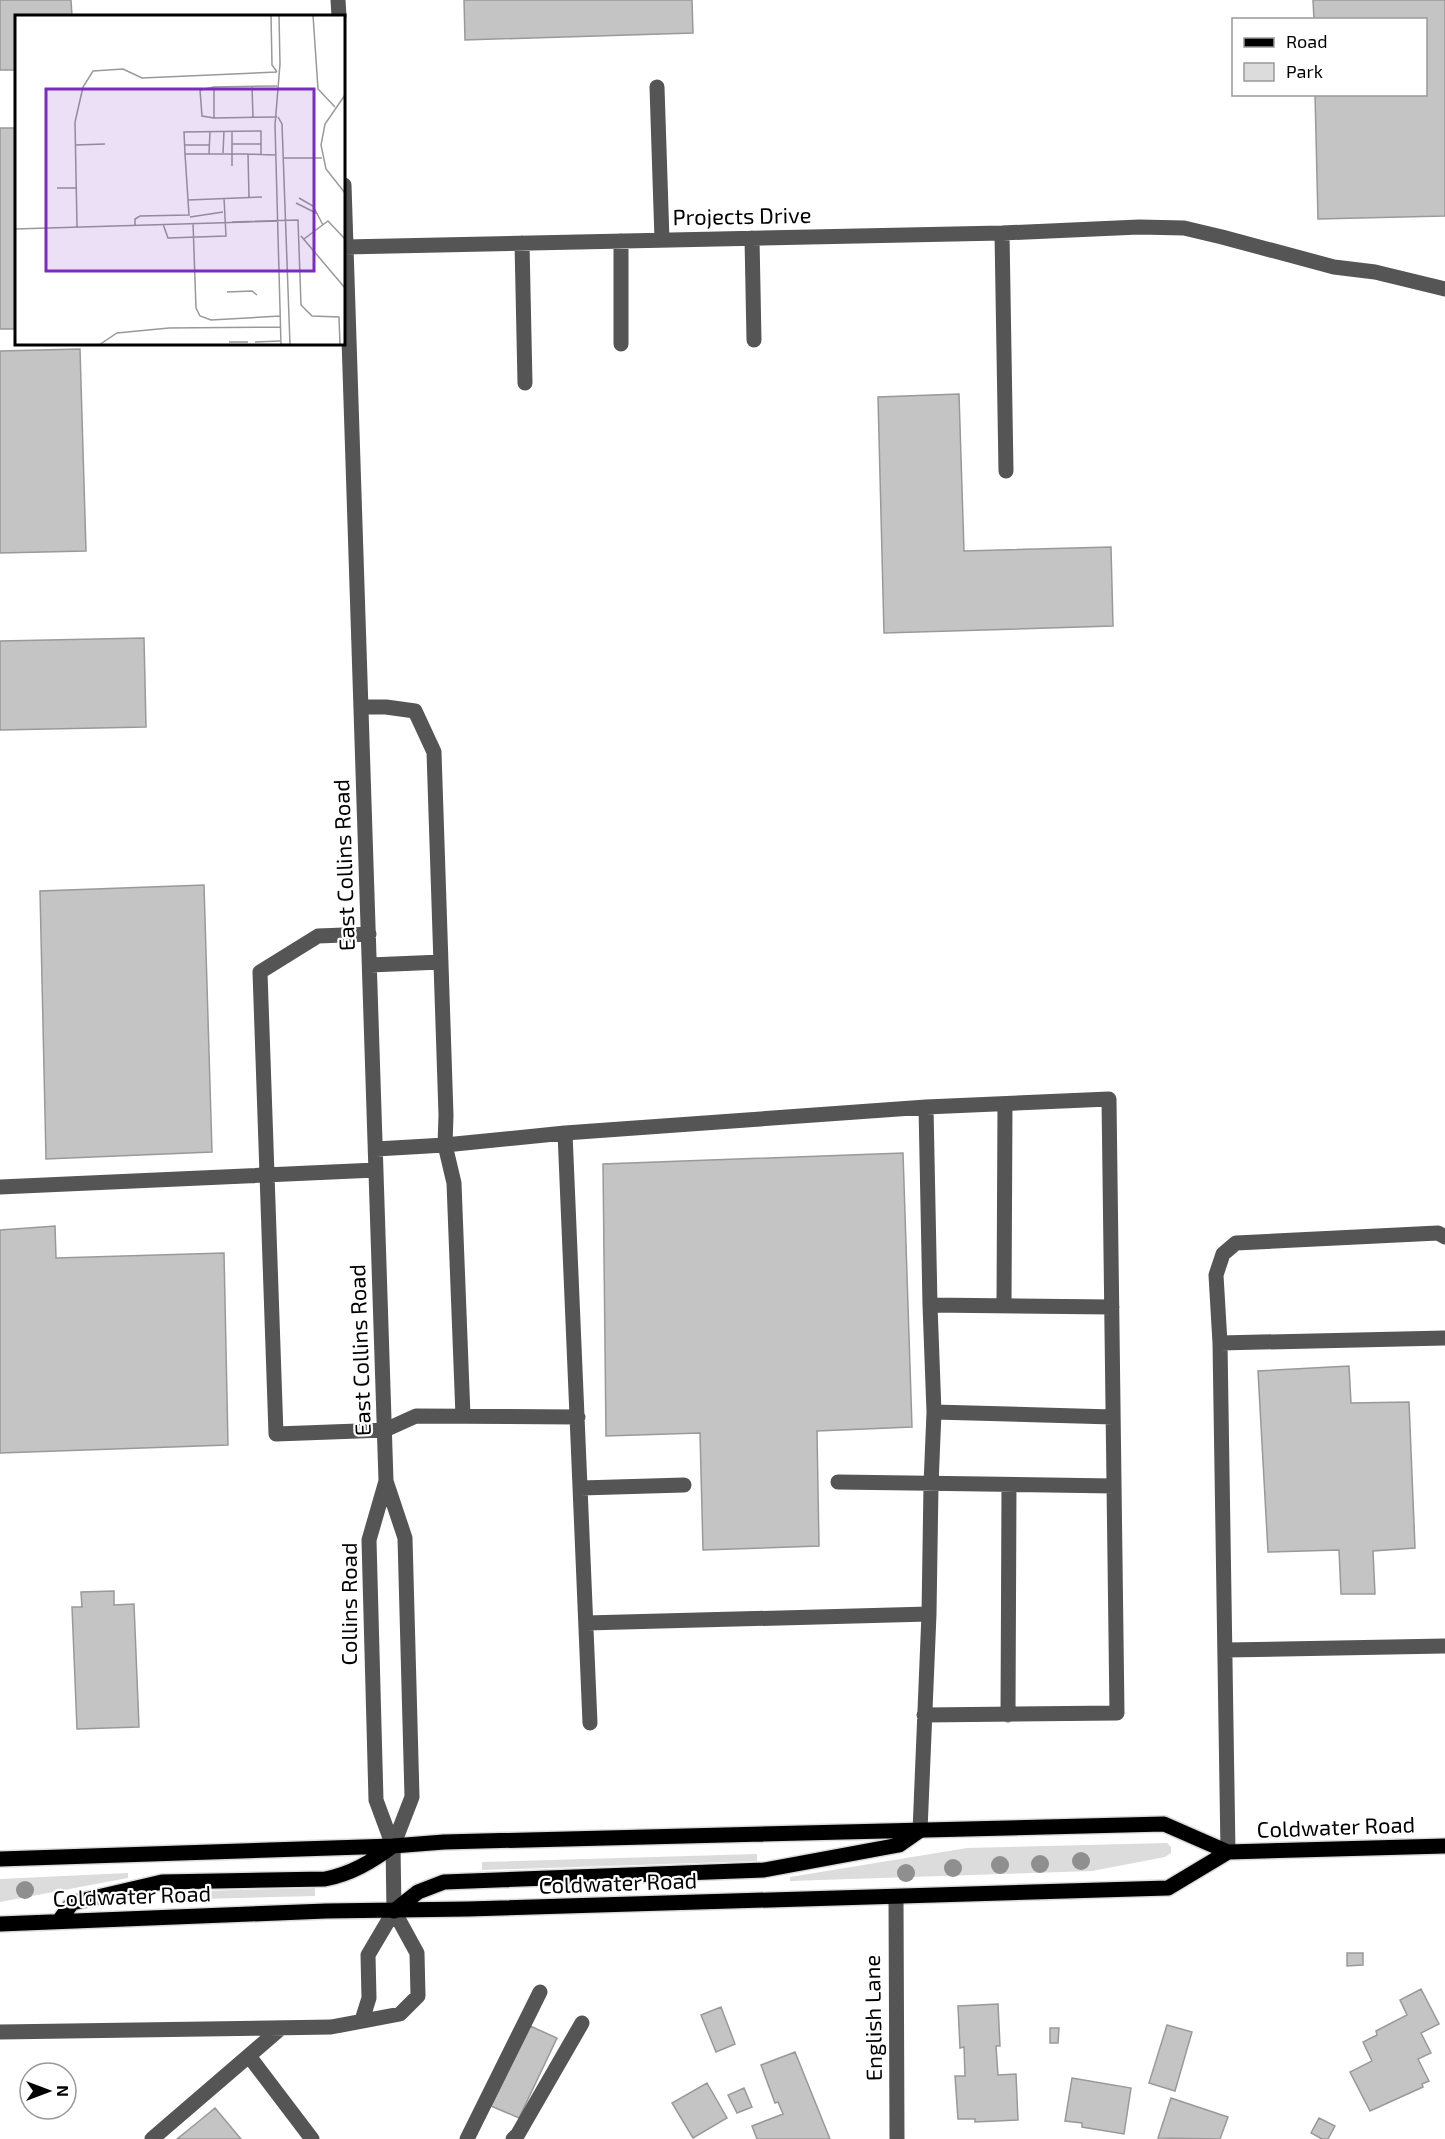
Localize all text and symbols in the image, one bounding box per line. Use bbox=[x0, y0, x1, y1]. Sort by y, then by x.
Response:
inset map bbox=[15, 15, 345, 345]
legend bbox=[1232, 18, 1427, 96]
text: Road bbox=[1286, 30, 1327, 52]
text: Park bbox=[1286, 60, 1323, 82]
street label: Projects Drive bbox=[672, 201, 812, 230]
street label: East Collins Road bbox=[327, 779, 359, 951]
street label: East Collins Road bbox=[343, 1264, 375, 1436]
street label: Collins Road bbox=[335, 1542, 361, 1666]
street label: Coldwater Road bbox=[1256, 1810, 1416, 1842]
street label: Coldwater Road bbox=[538, 1866, 698, 1898]
street label: Coldwater Road bbox=[52, 1879, 212, 1911]
street label: English Lane bbox=[858, 1955, 886, 2081]
north arrow bbox=[18, 2061, 78, 2121]
text: N bbox=[54, 2085, 73, 2097]

